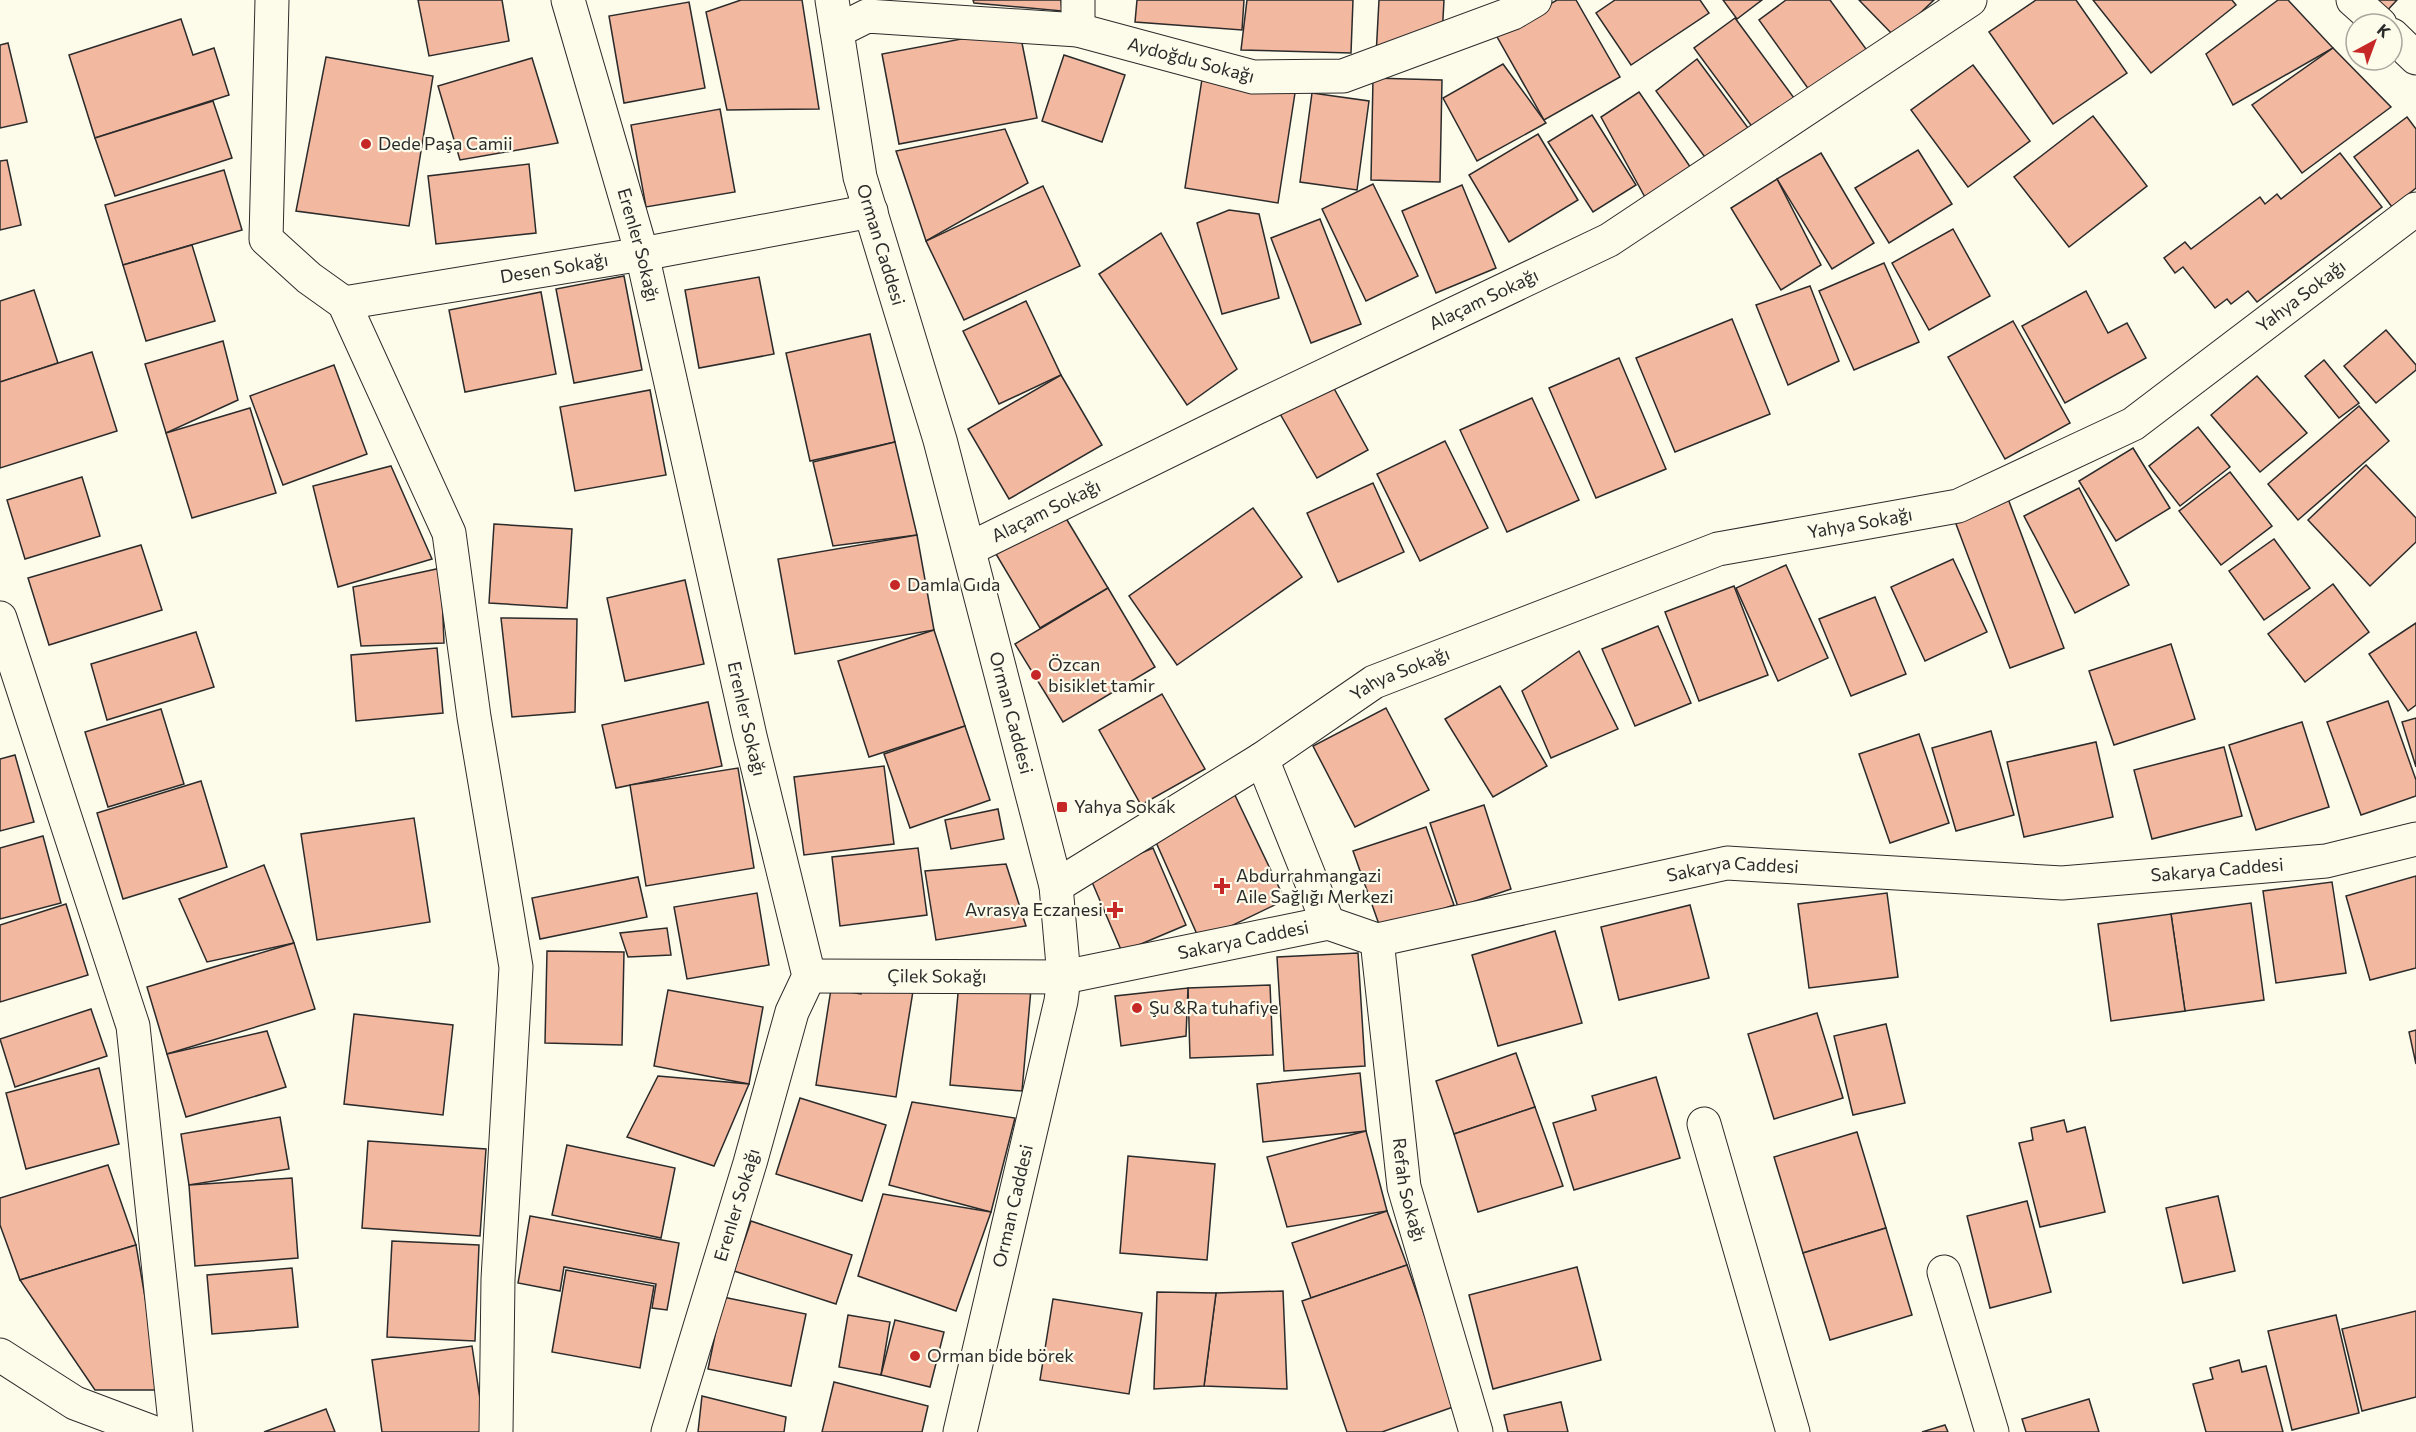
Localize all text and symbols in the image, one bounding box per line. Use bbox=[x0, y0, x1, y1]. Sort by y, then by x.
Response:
north arrow bbox=[2344, 12, 2404, 72]
text: K bbox=[2374, 19, 2395, 41]
street label: Aydoğdu Sokağı bbox=[1125, 32, 1257, 87]
place label: Dede Paşa Camii bbox=[378, 132, 513, 154]
marker: Dede Paşa Camii bbox=[359, 137, 373, 151]
street label: Orman Caddesi bbox=[853, 181, 910, 308]
street label: Erenler Sokağı bbox=[613, 185, 664, 304]
street label: Desen Sokağı bbox=[498, 248, 610, 287]
street label: Yahya Sokağı bbox=[2252, 255, 2350, 336]
street label: Alaçam Sokağı bbox=[1425, 263, 1542, 334]
street label: Alaçam Sokağı bbox=[988, 474, 1104, 546]
street label: Yahya Sokağı bbox=[1806, 502, 1914, 543]
place label: Damla Gıda bbox=[907, 573, 1000, 595]
marker: Damla Gıda bbox=[888, 578, 902, 592]
street label: Yahya Sokağı bbox=[1346, 642, 1452, 705]
street label: Orman Caddesi bbox=[985, 649, 1038, 776]
place label: Özcan bisiklet tamir bbox=[1048, 653, 1155, 696]
street label: Erenler Sokağı bbox=[724, 659, 771, 778]
marker: Özcan bisiklet tamir bbox=[1029, 668, 1043, 682]
place label: Yahya Sokak bbox=[1074, 795, 1176, 817]
marker: Yahya Sokak bbox=[1055, 800, 1069, 814]
street label: Sakarya Caddesi bbox=[1664, 851, 1800, 886]
street label: Sakarya Caddesi bbox=[2150, 853, 2284, 886]
place label: Abdurrahmangazi Aile Sağlığı Merkezi bbox=[1236, 864, 1394, 907]
marker: Abdurrahmangazi Aile Sağlığı Merkezi bbox=[1213, 877, 1231, 895]
place label: Avrasya Eczanesi bbox=[965, 898, 1103, 920]
marker: Avrasya Eczanesi bbox=[1108, 903, 1122, 917]
street label: Sakarya Caddesi bbox=[1176, 915, 1311, 963]
street label: Çilek Sokağı bbox=[887, 964, 987, 987]
place label: Şu &Ra tuhafiye bbox=[1149, 996, 1279, 1018]
marker: Şu &Ra tuhafiye bbox=[1130, 1001, 1144, 1015]
street label: Refah Sokağı bbox=[1389, 1137, 1431, 1244]
street label: Orman Caddesi bbox=[987, 1142, 1037, 1269]
street label: Erenler Sokağı bbox=[708, 1146, 764, 1264]
place label: Orman bide börek bbox=[927, 1344, 1074, 1366]
marker: Orman bide börek bbox=[908, 1349, 922, 1363]

